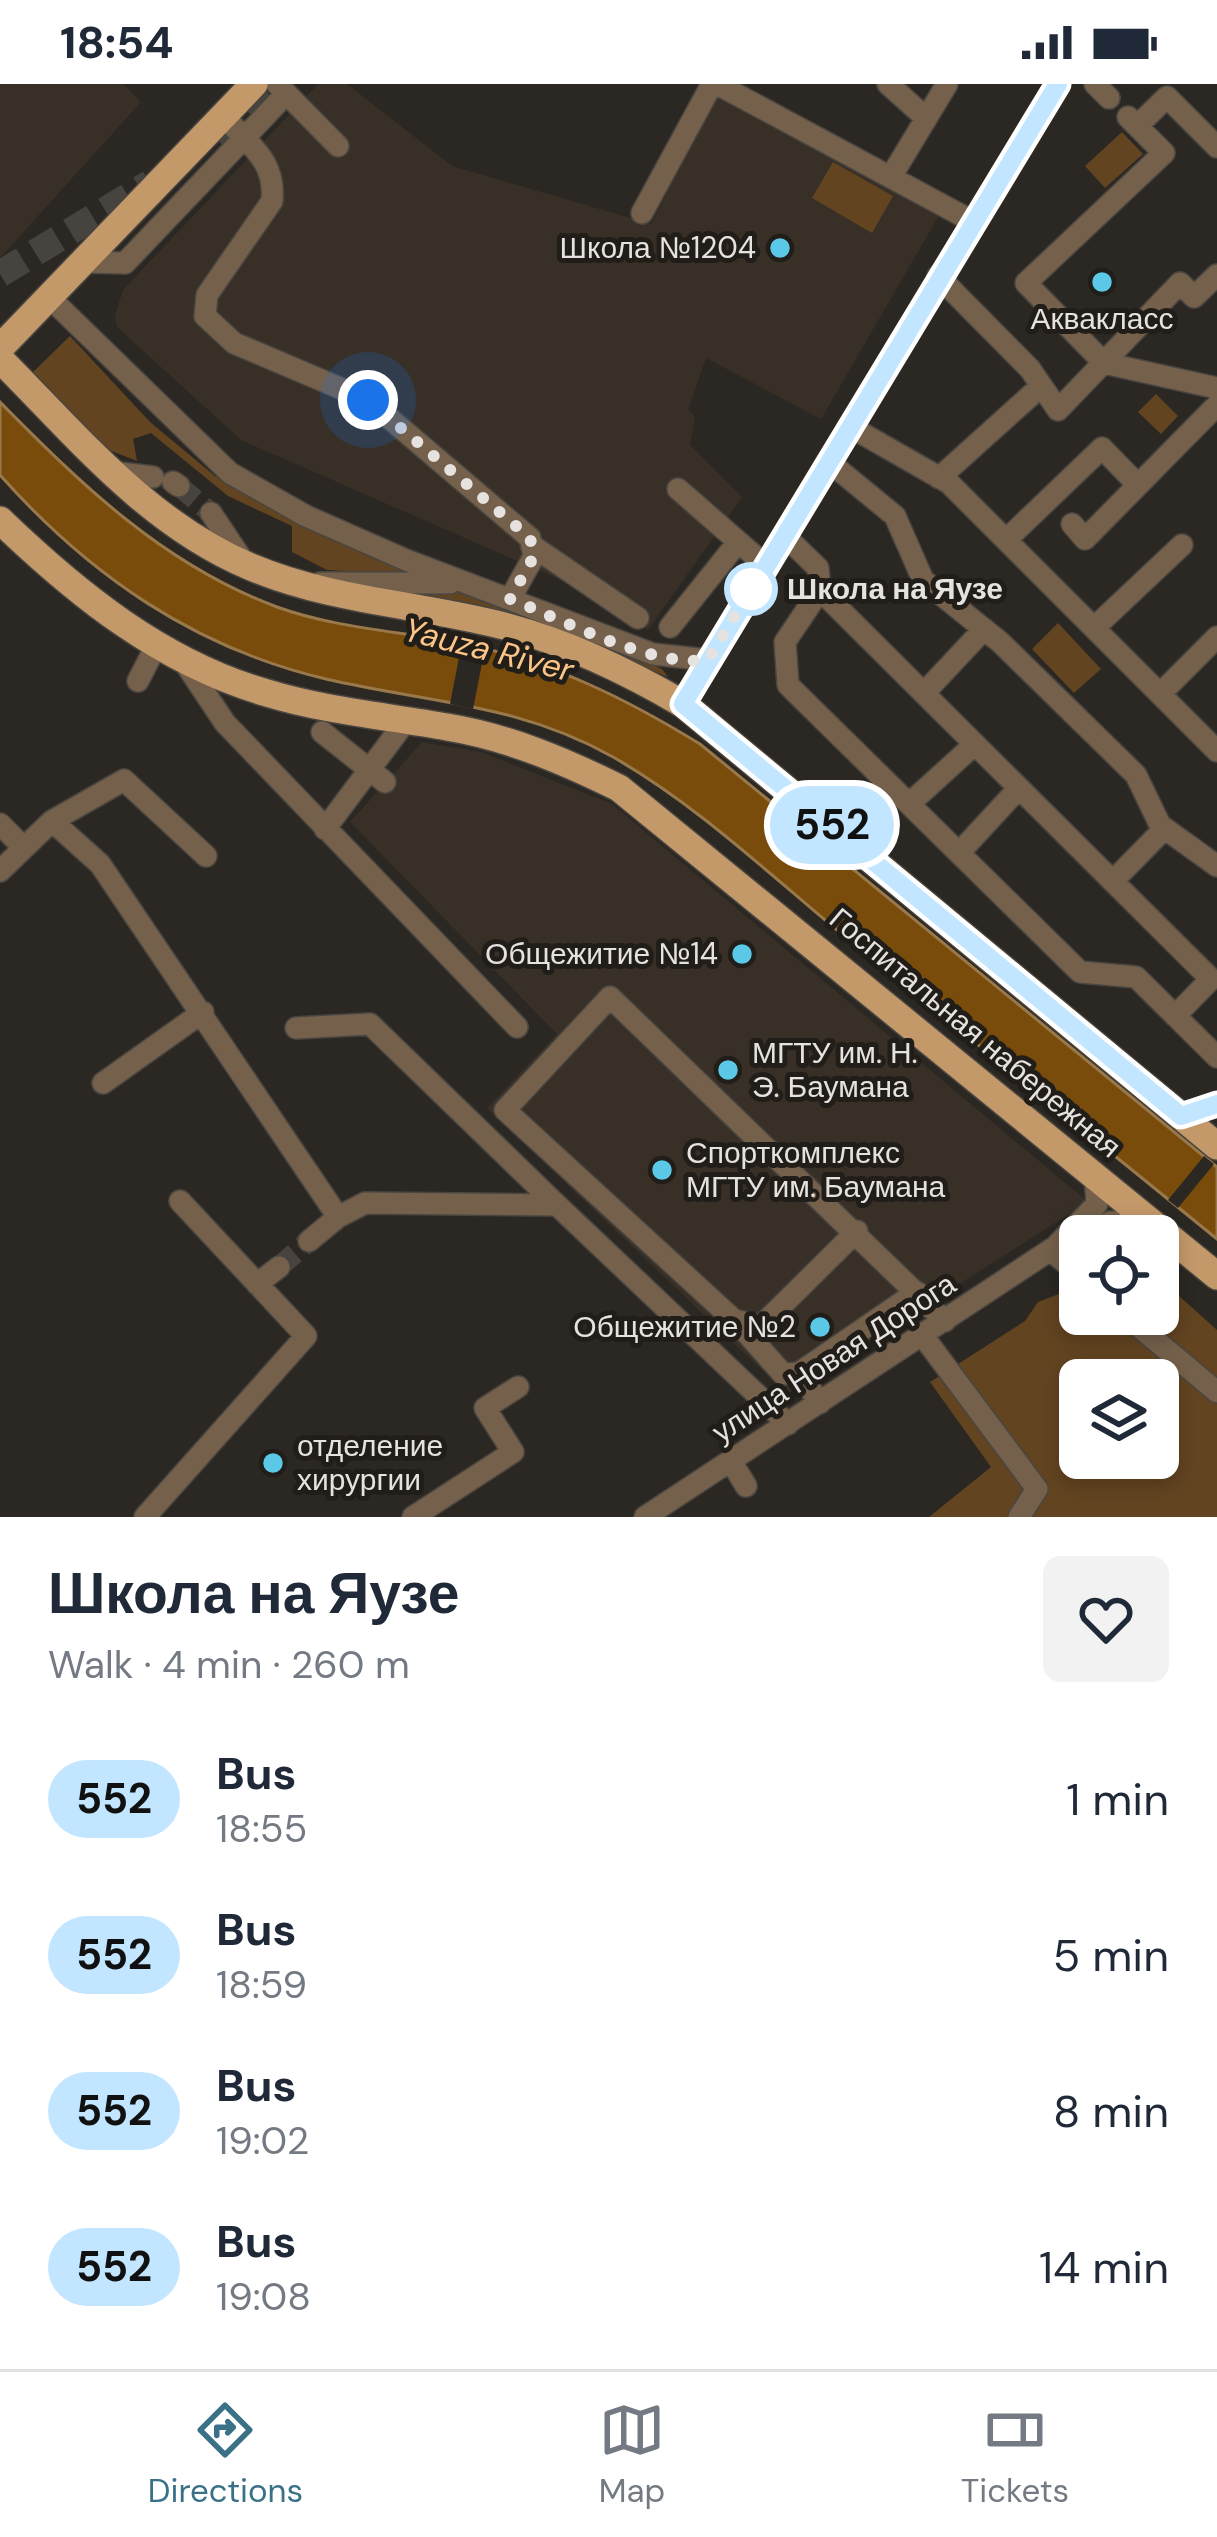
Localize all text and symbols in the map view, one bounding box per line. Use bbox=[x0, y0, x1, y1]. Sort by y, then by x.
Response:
text: 18:54 bbox=[60, 13, 174, 72]
place label: Школа №1204 bbox=[560, 228, 756, 267]
marker: Школа №1204 bbox=[767, 235, 793, 261]
marker: Аквакласс bbox=[1089, 269, 1115, 295]
place label: Аквакласс bbox=[1030, 299, 1174, 338]
your location bbox=[338, 370, 398, 430]
marker: Школа на Яузе bbox=[726, 564, 776, 614]
place label: Школа на Яузе bbox=[787, 569, 1003, 608]
water label: Yauza River bbox=[400, 608, 579, 691]
line badge: 552 bbox=[763, 786, 901, 864]
text: 552 bbox=[794, 797, 870, 852]
street label: Госпитальная набережная bbox=[821, 899, 1129, 1166]
place label: Общежитие №14 bbox=[485, 934, 718, 973]
marker: Общежитие №14 bbox=[729, 941, 755, 967]
place label: МГТУ им. Н. Э. Баумана bbox=[752, 1033, 918, 1106]
marker: МГТУ им. Н. Э. Баумана bbox=[715, 1057, 741, 1083]
place label: Спорткомплекс МГТУ им. Баумана bbox=[686, 1133, 945, 1206]
marker: Спорткомплекс МГТУ им. Баумана bbox=[649, 1157, 675, 1183]
map controls bbox=[1059, 1215, 1179, 1479]
button: locate bbox=[1059, 1215, 1179, 1335]
street label: улица Новая Дорога bbox=[704, 1264, 963, 1451]
place label: Общежитие №2 bbox=[573, 1307, 796, 1346]
marker: Общежитие №2 bbox=[807, 1314, 833, 1340]
button: layers bbox=[1059, 1359, 1179, 1479]
place label: отделение хирургии bbox=[297, 1426, 443, 1499]
marker: отделение хирургии bbox=[260, 1450, 286, 1476]
text: Школа на Яузе bbox=[48, 1556, 460, 1631]
button: heart bbox=[1043, 1556, 1169, 1682]
text: Walk · 4 min · 260 m bbox=[48, 1639, 410, 1690]
text: Bus bbox=[216, 1744, 296, 1803]
text: 1 min bbox=[1066, 1770, 1169, 1829]
text: 552 bbox=[76, 1771, 152, 1826]
text: 18:55 bbox=[216, 1803, 307, 1854]
text: Bus bbox=[216, 1900, 296, 1959]
text: 5 min bbox=[1053, 1926, 1169, 1985]
text: 552 bbox=[76, 1927, 152, 1982]
text: 18:59 bbox=[216, 1959, 307, 2010]
text: Bus bbox=[216, 2056, 296, 2115]
text: 8 min bbox=[1053, 2082, 1169, 2141]
text: 552 bbox=[76, 2083, 152, 2138]
text: 19:02 bbox=[216, 2115, 309, 2166]
text: Bus bbox=[216, 2212, 296, 2271]
text: 14 min bbox=[1039, 2238, 1169, 2297]
text: 552 bbox=[76, 2239, 152, 2294]
text: 19:08 bbox=[216, 2271, 311, 2322]
tab: Directions bbox=[148, 2397, 303, 2512]
tab: Map bbox=[599, 2397, 665, 2512]
tab: Tickets bbox=[961, 2397, 1069, 2512]

